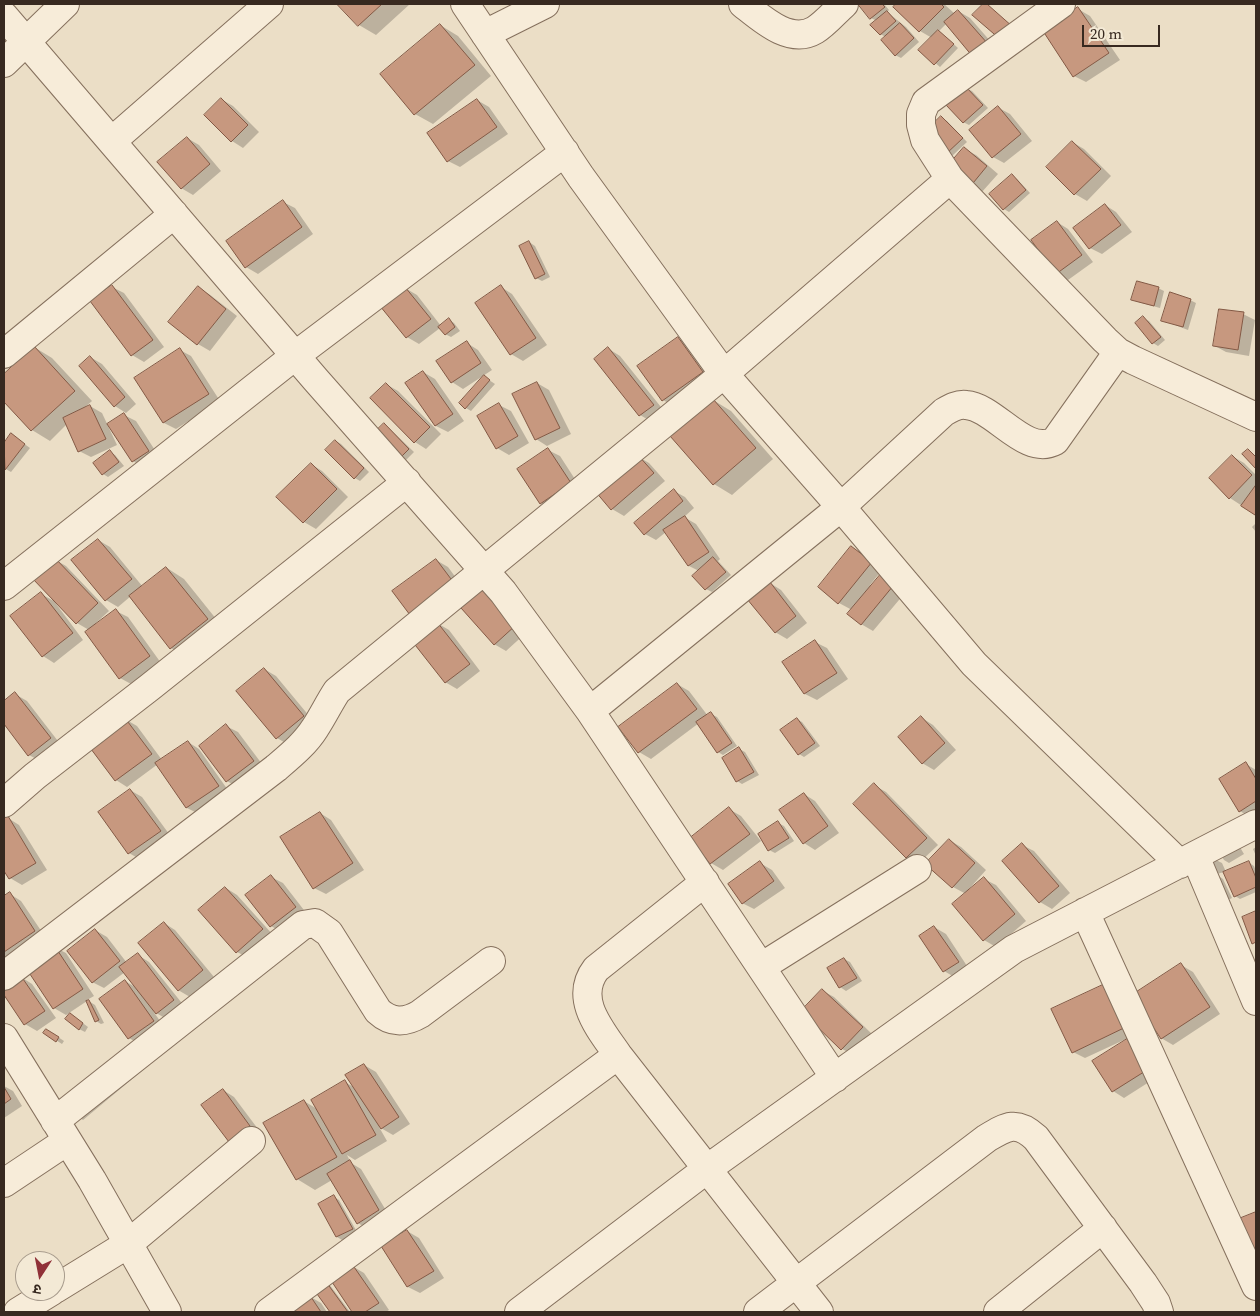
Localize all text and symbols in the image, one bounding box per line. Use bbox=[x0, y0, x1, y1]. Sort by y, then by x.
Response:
scale bar bbox=[1085, 15, 1162, 47]
text: 20 m bbox=[1090, 23, 1122, 44]
north arrow bbox=[15, 1251, 65, 1301]
text: उ bbox=[31, 1279, 43, 1300]

